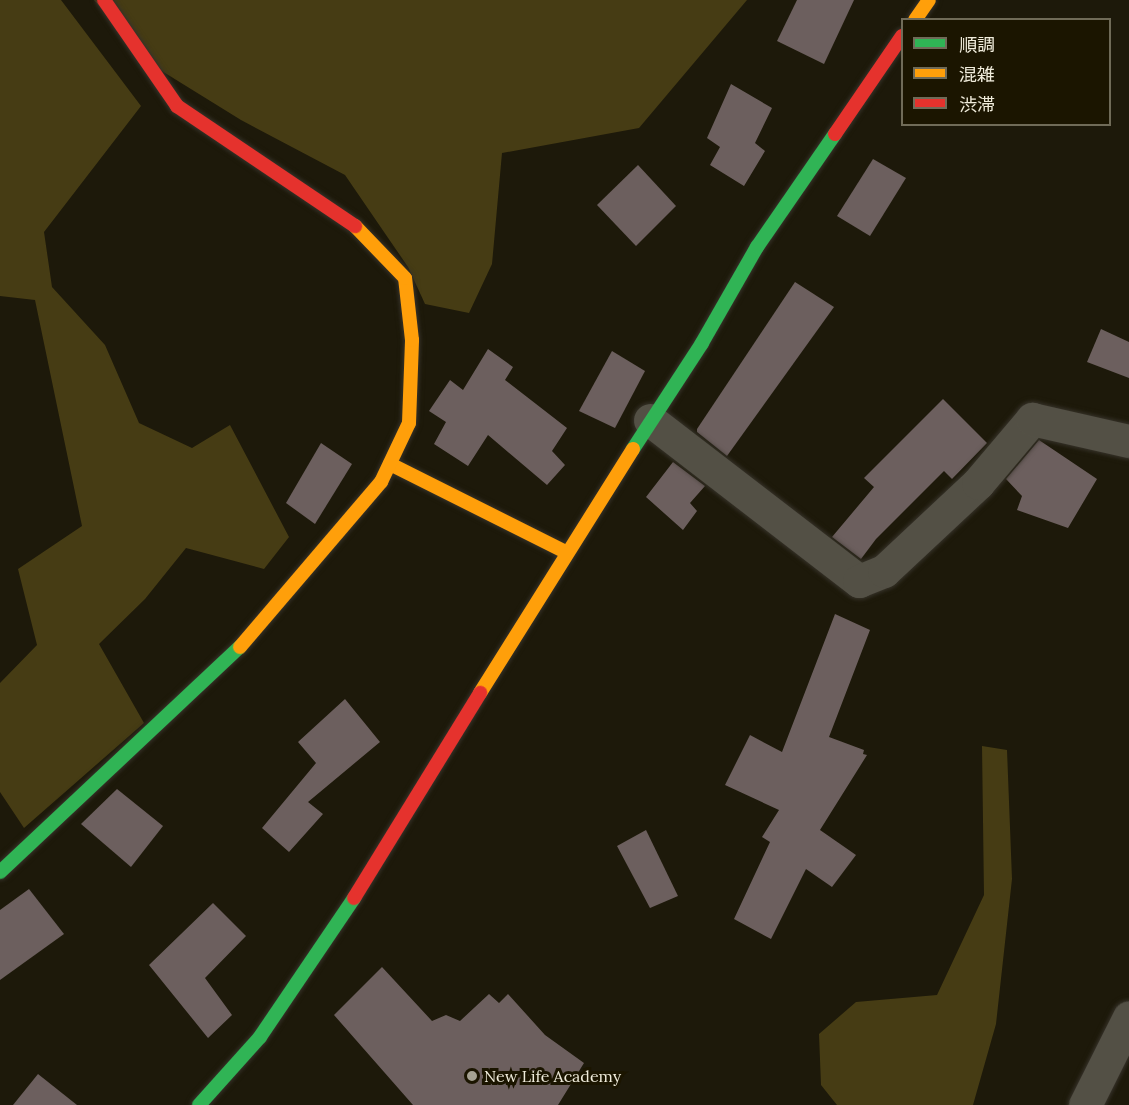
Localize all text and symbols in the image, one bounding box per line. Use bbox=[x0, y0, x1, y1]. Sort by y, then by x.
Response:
legend bbox=[901, 18, 1111, 126]
text: 順調 bbox=[959, 33, 995, 56]
text: 混雑 bbox=[959, 63, 995, 86]
text: 渋滞 bbox=[959, 93, 995, 116]
place label: New Life Academy bbox=[484, 1066, 621, 1086]
marker: New Life Academy bbox=[465, 1069, 479, 1083]

